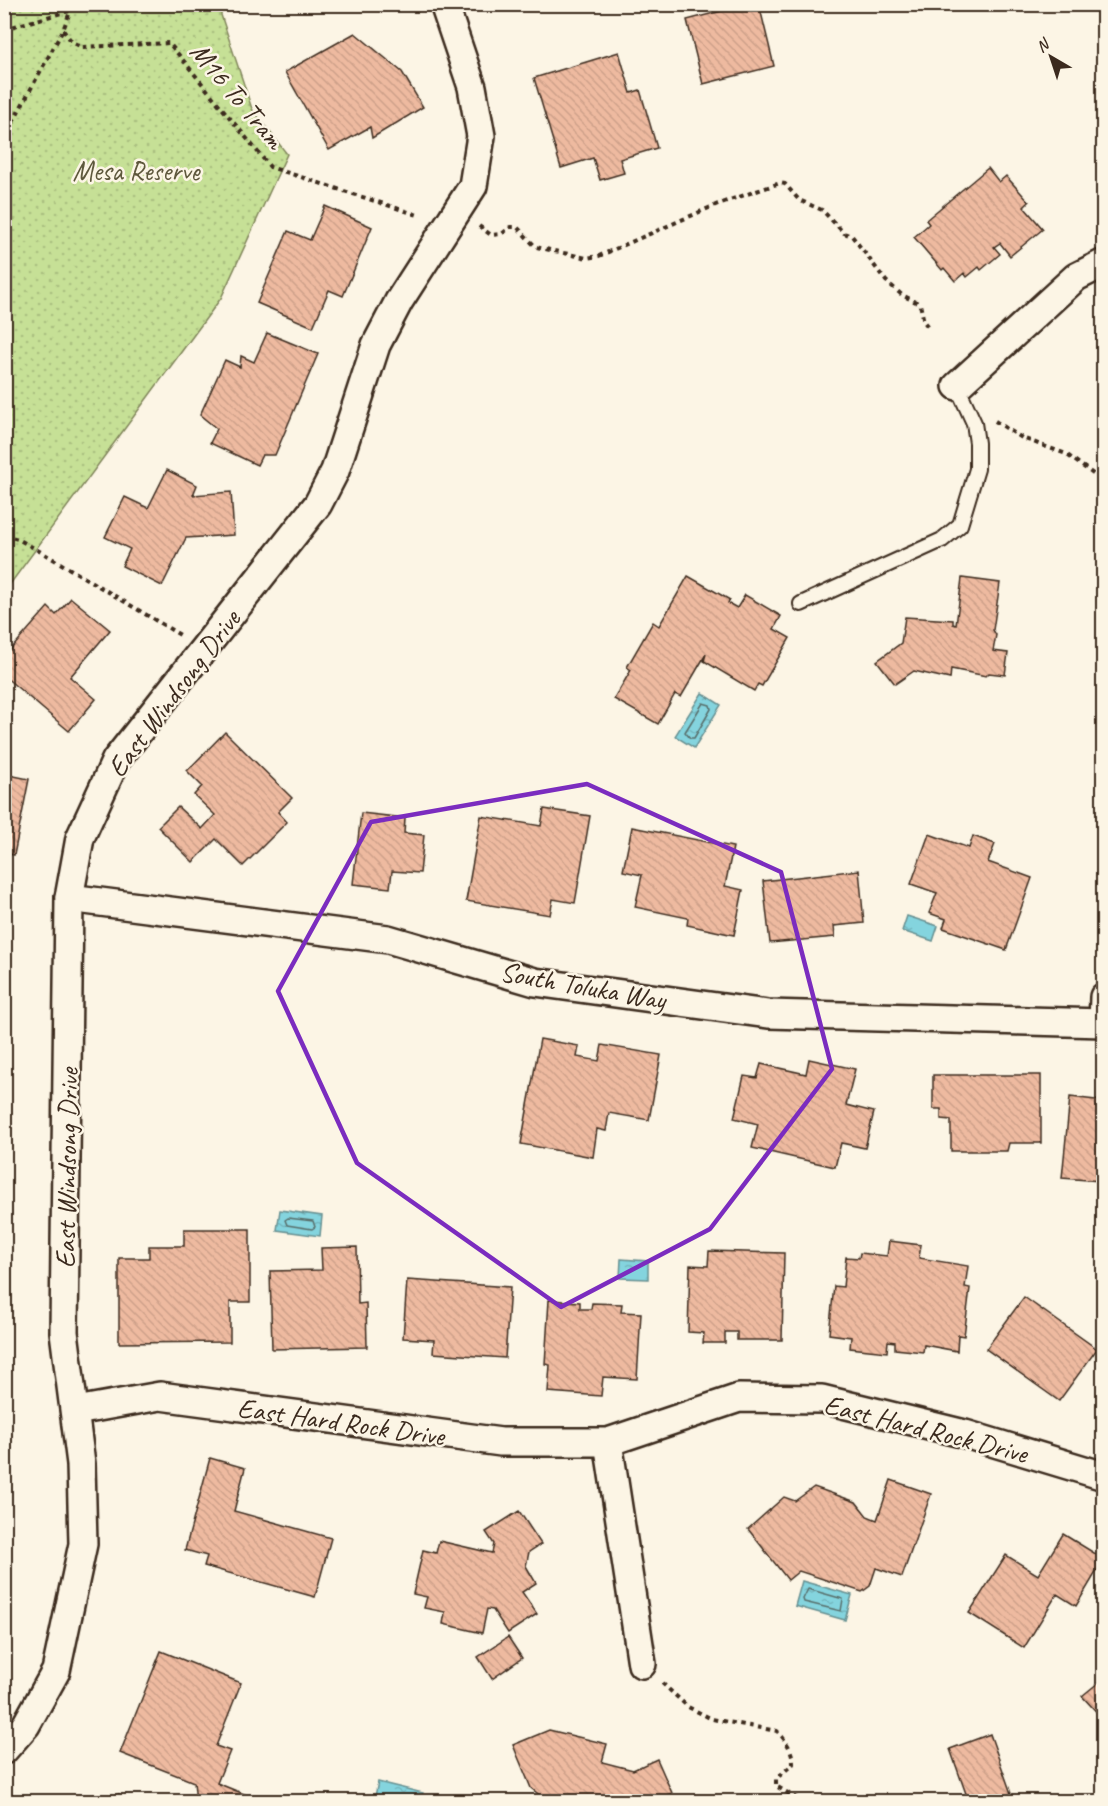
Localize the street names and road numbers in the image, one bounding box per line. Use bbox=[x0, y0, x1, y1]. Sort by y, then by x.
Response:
street label: M16 To Tram bbox=[183, 35, 294, 157]
street label: East Windsong Drive bbox=[99, 601, 249, 784]
street label: South Toluka Way bbox=[497, 954, 671, 1018]
street label: East Windsong Drive bbox=[47, 1066, 86, 1268]
street label: East Hard Rock Drive bbox=[821, 1386, 1033, 1471]
street label: East Hard Rock Drive bbox=[235, 1390, 448, 1454]

